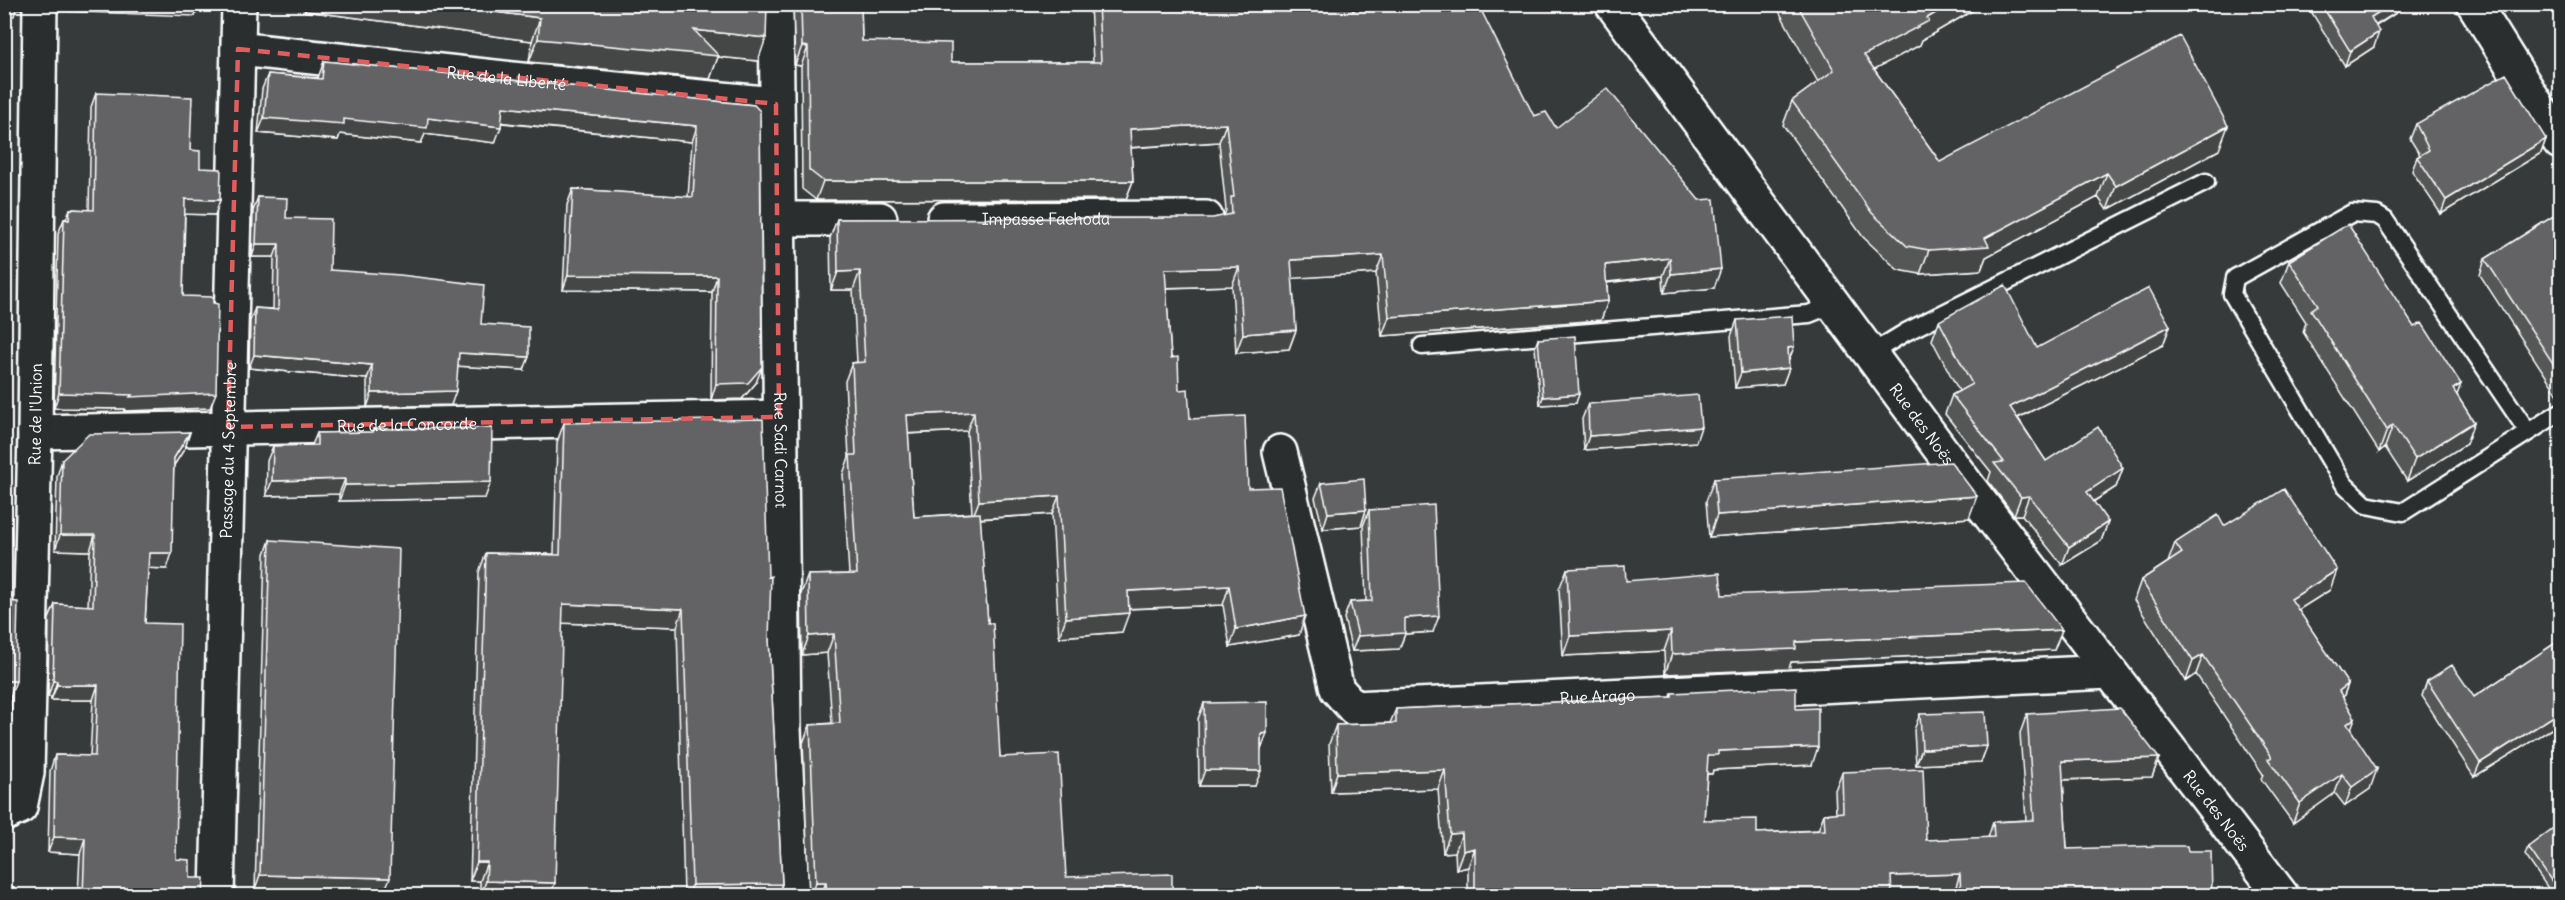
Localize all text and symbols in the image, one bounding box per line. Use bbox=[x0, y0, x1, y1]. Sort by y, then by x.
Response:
street label: Rue de la Liberté bbox=[446, 62, 567, 94]
street label: Impasse Fachoda bbox=[982, 208, 1110, 229]
street label: Passage du 4 Septembre bbox=[216, 361, 240, 539]
street label: Rue de l'Union bbox=[24, 363, 46, 466]
street label: Rue des Noës bbox=[1885, 379, 1959, 469]
street label: Rue Sadi Carnot bbox=[770, 392, 792, 509]
street label: Rue de la Concorde bbox=[337, 413, 477, 436]
street label: Rue Arago bbox=[1559, 685, 1636, 708]
street label: Rue des Noës bbox=[2179, 766, 2254, 855]

